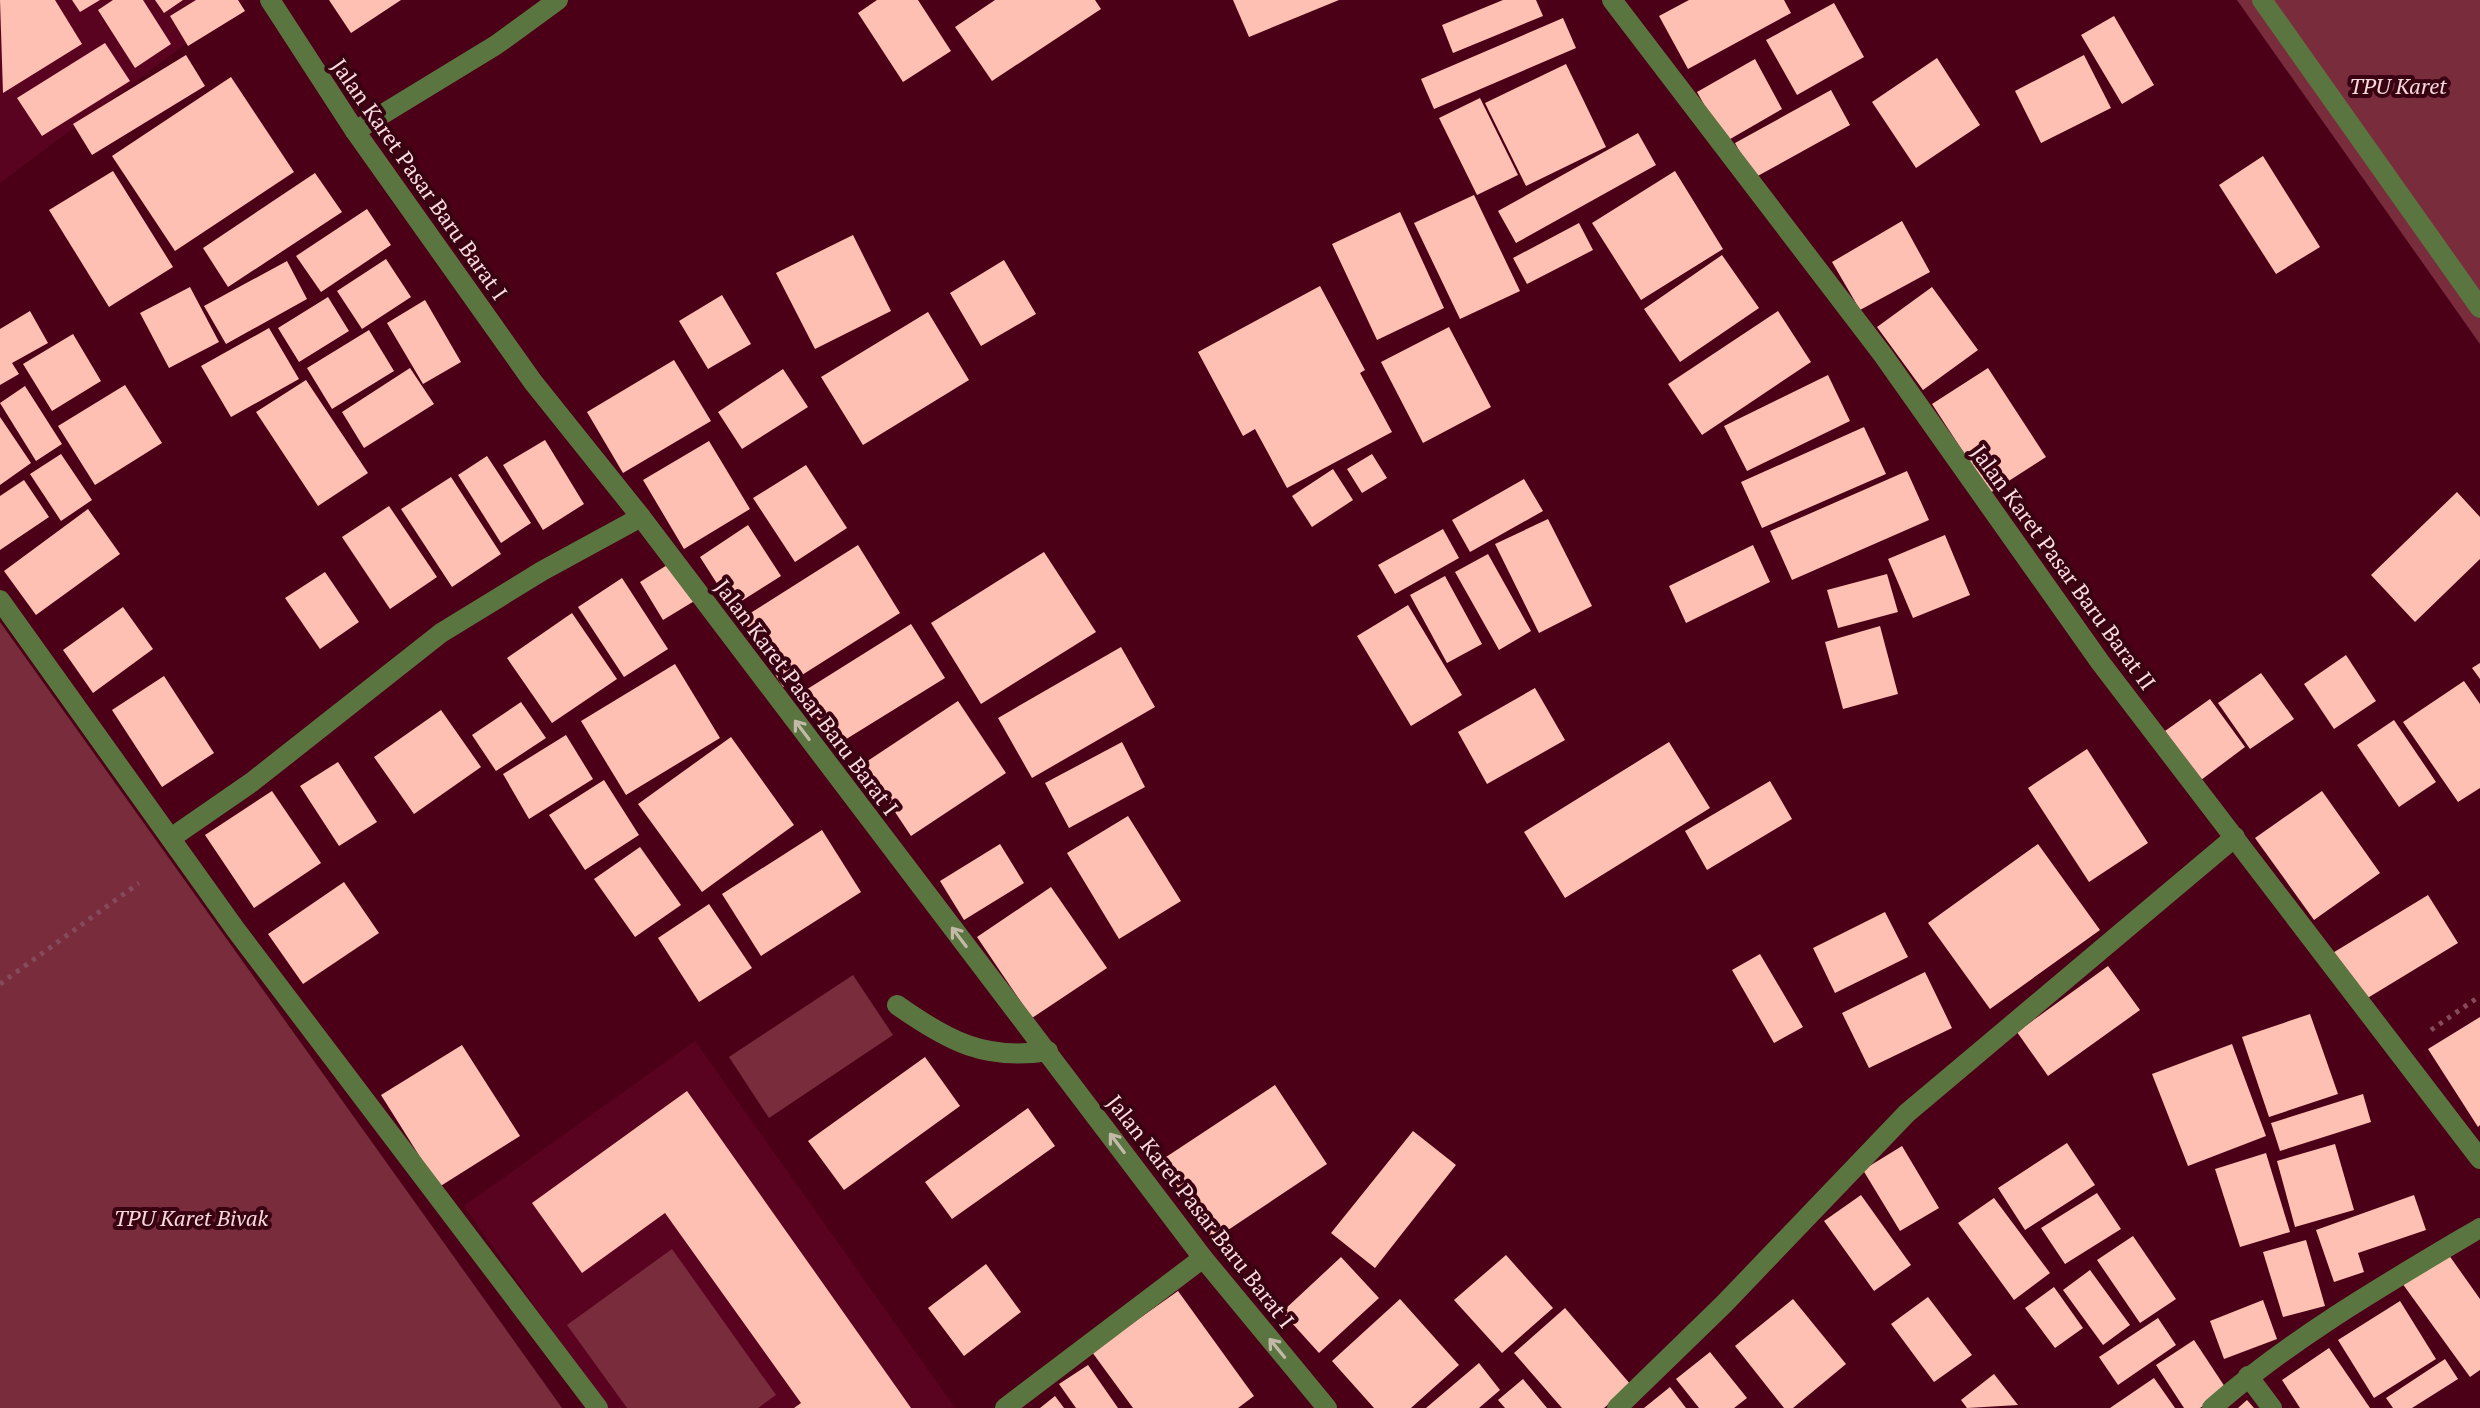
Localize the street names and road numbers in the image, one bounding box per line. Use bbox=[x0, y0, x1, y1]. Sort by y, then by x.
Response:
street label: Jalan Karet Pasar Baru Barat I bbox=[325, 53, 515, 305]
street label: Jalan Karet Pasar Baru Barat II bbox=[1965, 439, 2163, 695]
street label: Jalan Karet Pasar Baru Barat I bbox=[709, 573, 905, 821]
street label: Jalan Karet Pasar Baru Barat I bbox=[1101, 1089, 1301, 1333]

